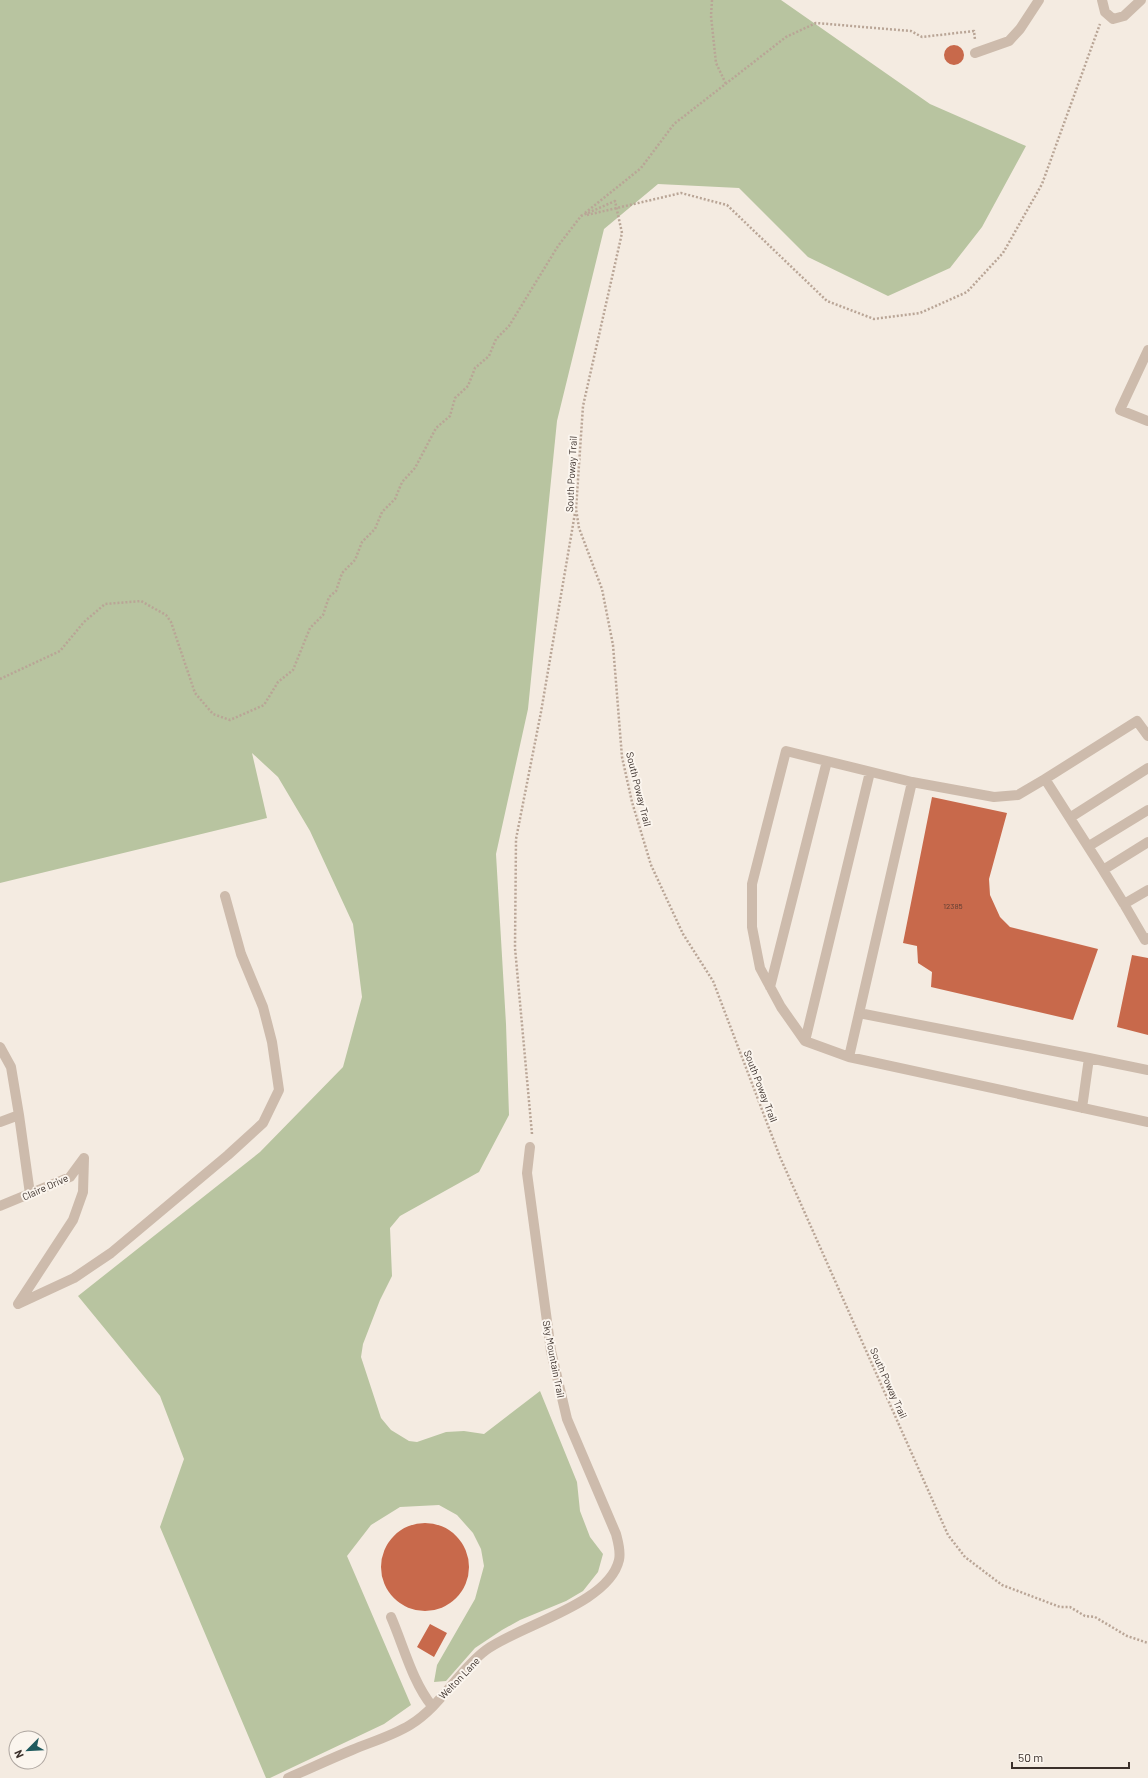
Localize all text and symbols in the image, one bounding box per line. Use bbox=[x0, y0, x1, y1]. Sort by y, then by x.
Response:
street label: South Poway Trail bbox=[563, 436, 579, 512]
street label: South Poway Trail bbox=[624, 751, 654, 827]
house number: 12385 bbox=[943, 901, 963, 911]
street label: South Poway Trail bbox=[742, 1048, 780, 1124]
street label: Claire Drive bbox=[20, 1172, 70, 1202]
street label: Sky Mountain Trail bbox=[541, 1319, 567, 1399]
street label: South Poway Trail bbox=[868, 1346, 910, 1420]
street label: Welton Lane bbox=[436, 1655, 482, 1701]
north arrow bbox=[8, 1730, 48, 1770]
scale bar bbox=[1012, 1744, 1129, 1770]
text: N bbox=[11, 1748, 26, 1760]
text: 50 m bbox=[1018, 1750, 1043, 1764]

